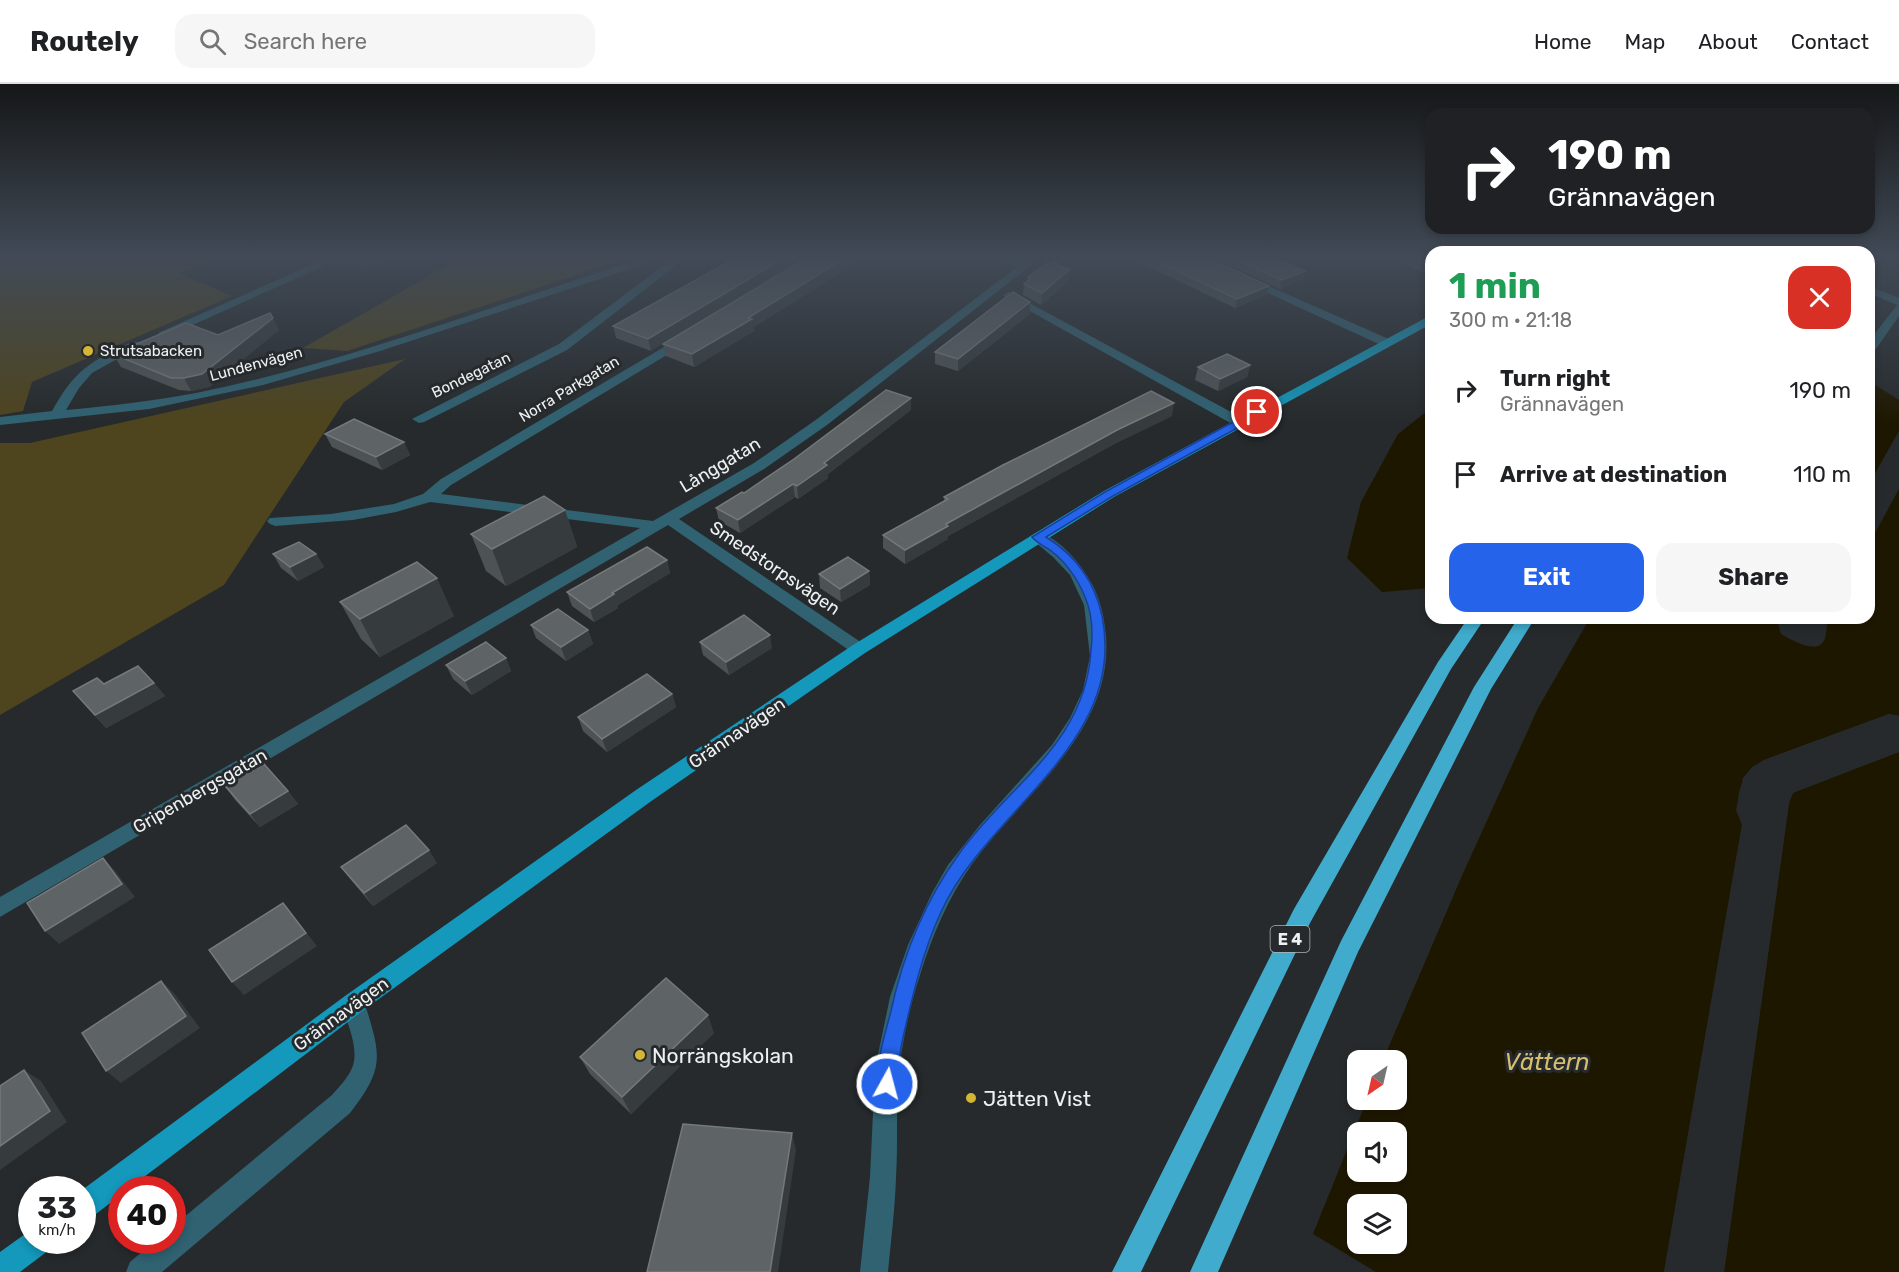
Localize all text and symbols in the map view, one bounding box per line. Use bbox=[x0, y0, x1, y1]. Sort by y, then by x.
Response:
search box bbox=[175, 14, 595, 68]
text: Routely bbox=[30, 25, 139, 58]
icon: search bbox=[196, 25, 229, 58]
text: Search here bbox=[244, 28, 367, 55]
text: Home bbox=[1534, 29, 1591, 54]
text: Map bbox=[1624, 29, 1665, 54]
text: About bbox=[1698, 29, 1758, 54]
text: Contact bbox=[1791, 29, 1869, 54]
text: 190 m bbox=[1548, 130, 1672, 180]
icon: right bbox=[1449, 132, 1527, 210]
text: Grännavägen bbox=[1548, 181, 1716, 213]
text: 1 min bbox=[1449, 264, 1541, 307]
button: close bbox=[1788, 266, 1851, 329]
text: 300 m · 21:18 bbox=[1449, 308, 1572, 332]
place label: Strutsabacken bbox=[100, 342, 202, 360]
street label: Lundenvägen bbox=[208, 343, 304, 385]
marker: Strutsabacken bbox=[81, 344, 95, 358]
street label: Bondegatan bbox=[429, 348, 513, 402]
street label: Norra Parkgatan bbox=[516, 352, 622, 426]
text: Turn right bbox=[1500, 365, 1610, 392]
icon: right bbox=[1449, 374, 1482, 407]
text: 190 m bbox=[1790, 377, 1851, 404]
pin bbox=[1231, 386, 1282, 437]
text: Grännavägen bbox=[1500, 392, 1624, 416]
icon: arrive bbox=[1240, 395, 1273, 428]
street label: Långgatan bbox=[676, 432, 764, 498]
icon: arrive bbox=[1449, 458, 1482, 491]
text: Arrive at destination bbox=[1500, 461, 1727, 488]
text: 110 m bbox=[1793, 461, 1851, 488]
street label: Smedstorpsvägen bbox=[706, 516, 844, 620]
button: Exit bbox=[1449, 543, 1644, 612]
button: Share bbox=[1656, 543, 1851, 612]
street label: Grännavägen bbox=[685, 693, 789, 773]
street label: Gripenbergsgatan bbox=[129, 744, 271, 838]
road number: E 4 bbox=[1270, 926, 1310, 952]
street label: Grännavägen bbox=[289, 972, 393, 1056]
place label: Norrängskolan bbox=[652, 1043, 794, 1068]
marker: Norrängskolan bbox=[633, 1048, 647, 1062]
water label: Vättern bbox=[1504, 1048, 1590, 1076]
north arrow bbox=[1347, 1050, 1407, 1110]
map controls bbox=[1347, 1050, 1407, 1254]
position arrow bbox=[855, 1052, 919, 1116]
place label: Jätten Vist bbox=[983, 1086, 1091, 1111]
marker: Jätten Vist bbox=[964, 1091, 978, 1105]
button: sound bbox=[1347, 1122, 1407, 1182]
speed limit sign: 40 bbox=[108, 1176, 186, 1254]
text: 33 bbox=[37, 1190, 77, 1226]
button: layers bbox=[1347, 1194, 1407, 1254]
text: km/h bbox=[38, 1221, 76, 1239]

